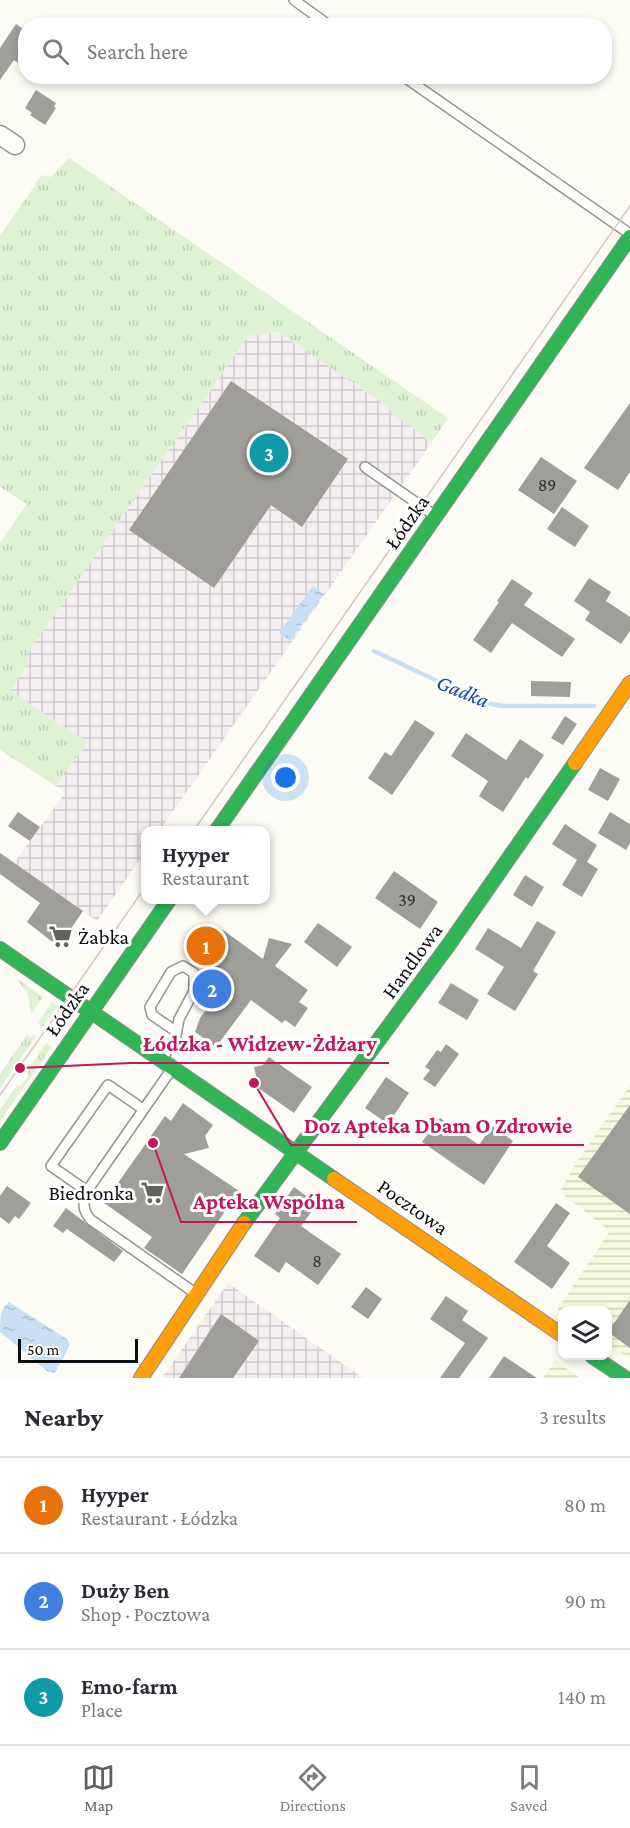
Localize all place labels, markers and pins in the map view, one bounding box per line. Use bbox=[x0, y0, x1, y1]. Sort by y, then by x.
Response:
pin: 3 bbox=[250, 430, 288, 476]
supermarket icon: Żabka bbox=[47, 924, 73, 950]
pin: 1 bbox=[186, 924, 226, 968]
place label: Żabka bbox=[78, 925, 129, 949]
pin: 2 bbox=[192, 966, 232, 1012]
callout: Łódzka - Widzew-Żdżary bbox=[131, 1023, 389, 1063]
callout: Doz Apteka Dbam O Zdrowie bbox=[291, 1105, 584, 1145]
supermarket icon: Biedronka bbox=[139, 1180, 165, 1206]
place label: Biedronka bbox=[48, 1181, 134, 1205]
callout: Apteka Wspólna bbox=[181, 1182, 357, 1222]

